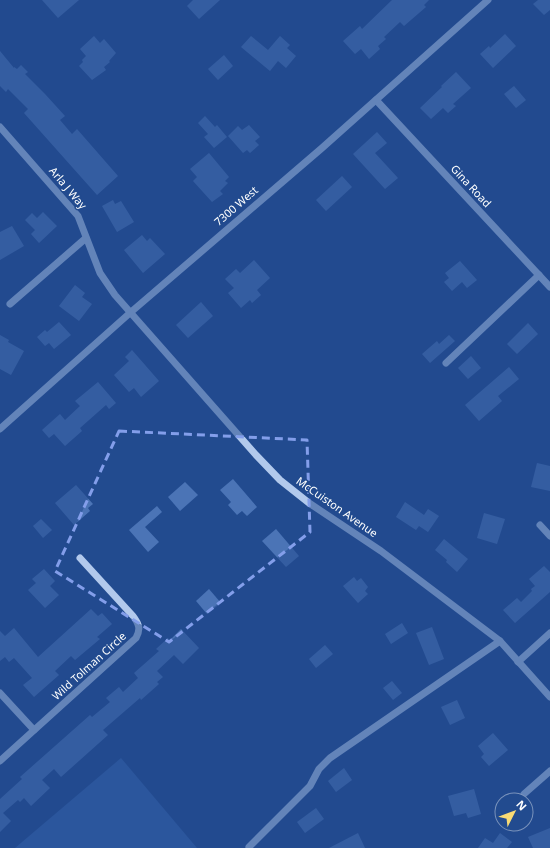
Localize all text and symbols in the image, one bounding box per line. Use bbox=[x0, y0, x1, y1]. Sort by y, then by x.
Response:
street label: Gina Road bbox=[448, 161, 495, 210]
street label: Arla J Way bbox=[46, 163, 91, 212]
street label: 7300 West bbox=[211, 182, 261, 229]
street label: McCuiston Avenue bbox=[294, 473, 381, 540]
street label: Wild Tolman Circle bbox=[48, 628, 129, 703]
north arrow bbox=[494, 792, 534, 832]
text: N bbox=[513, 797, 530, 813]

